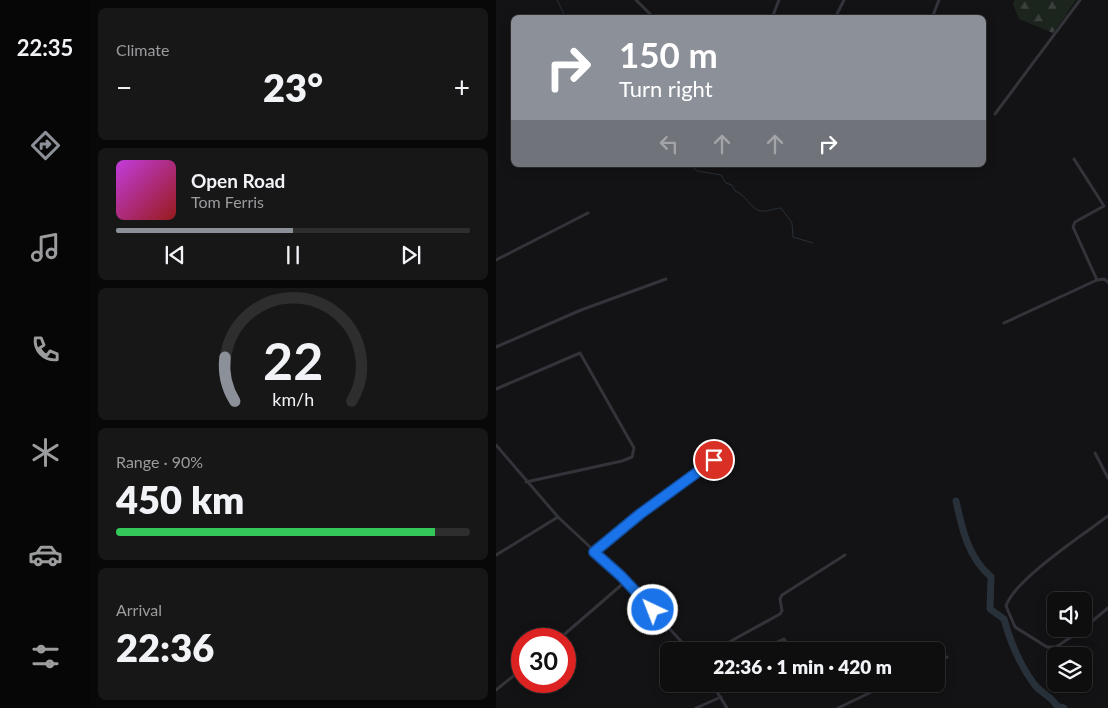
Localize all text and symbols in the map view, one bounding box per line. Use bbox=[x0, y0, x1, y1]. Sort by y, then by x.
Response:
text: 150 m bbox=[619, 33, 718, 75]
text: 22:35 bbox=[17, 34, 73, 61]
icon: right bbox=[536, 35, 601, 100]
text: Climate bbox=[116, 40, 169, 59]
text: 23° bbox=[263, 64, 323, 110]
text: − bbox=[116, 70, 132, 104]
text: + bbox=[454, 70, 470, 104]
text: Turn right bbox=[619, 75, 713, 102]
icon: directions bbox=[28, 128, 63, 163]
icon: left bbox=[655, 130, 683, 158]
icon: ahead bbox=[708, 130, 736, 158]
icon: ahead bbox=[761, 130, 789, 158]
icon: right bbox=[814, 130, 842, 158]
text: Open Road bbox=[191, 169, 285, 192]
text: Tom Ferris bbox=[191, 192, 264, 211]
icon: music bbox=[28, 230, 63, 265]
icon: previous bbox=[161, 241, 189, 269]
icon: pause bbox=[279, 241, 307, 269]
icon: next bbox=[397, 241, 425, 269]
text: 22 bbox=[263, 329, 323, 391]
icon: phone bbox=[28, 332, 63, 367]
text: km/h bbox=[272, 388, 314, 410]
icon: climate bbox=[28, 435, 63, 470]
pin bbox=[693, 439, 735, 481]
icon: arrive bbox=[700, 446, 728, 474]
text: Range · 90% bbox=[116, 452, 203, 471]
text: 450 km bbox=[116, 476, 244, 522]
icon: car bbox=[28, 537, 63, 572]
position arrow bbox=[626, 583, 678, 635]
map controls bbox=[1047, 592, 1092, 692]
button: sound bbox=[1047, 592, 1092, 637]
text: Arrival bbox=[116, 600, 162, 619]
text: 22:36 bbox=[116, 624, 214, 670]
speed limit sign: 30 bbox=[511, 628, 576, 693]
icon: filters bbox=[28, 639, 63, 674]
button: layers bbox=[1047, 647, 1092, 692]
text: 22:36 · 1 min · 420 m bbox=[713, 655, 892, 678]

